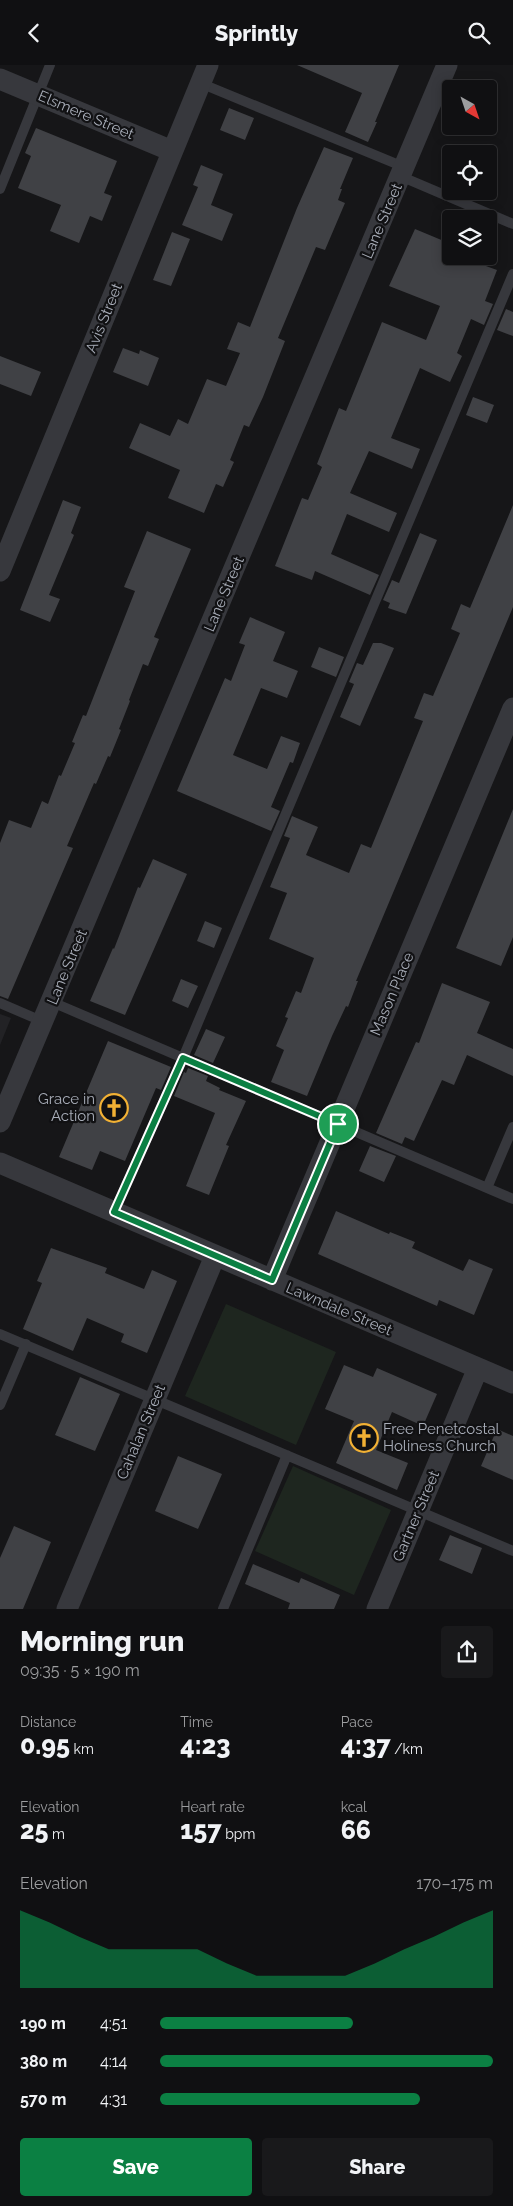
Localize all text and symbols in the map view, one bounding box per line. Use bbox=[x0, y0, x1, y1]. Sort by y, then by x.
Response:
icon: back bbox=[20, 19, 48, 47]
icon: search bbox=[465, 19, 493, 47]
text: Sprintly bbox=[215, 20, 298, 46]
north arrow bbox=[442, 80, 498, 135]
map controls bbox=[442, 80, 497, 265]
street label: Elsmere Street bbox=[35, 87, 137, 143]
button: locate bbox=[442, 145, 497, 200]
street label: Lane Street bbox=[358, 181, 406, 261]
button: layers bbox=[442, 210, 497, 265]
street label: Avis Street bbox=[82, 281, 126, 355]
street label: Lane Street bbox=[200, 554, 248, 634]
street label: Lane Street bbox=[43, 927, 91, 1007]
street label: Mason Place bbox=[366, 950, 418, 1038]
place label: Grace in Action bbox=[38, 1090, 95, 1125]
church icon: Grace in Action bbox=[99, 1093, 129, 1123]
pin bbox=[317, 1103, 359, 1145]
icon: arrive bbox=[324, 1110, 352, 1138]
street label: Lawndale Street bbox=[283, 1279, 395, 1339]
street label: Cahalan Street bbox=[113, 1382, 169, 1482]
place label: Free Penetcostal Holiness Church bbox=[383, 1420, 501, 1455]
church icon: Free Penetcostal Holiness Church bbox=[349, 1423, 379, 1453]
street label: Gartner Street bbox=[389, 1468, 443, 1564]
text: Morning run bbox=[20, 1625, 184, 1658]
button: share bbox=[441, 1626, 493, 1678]
text: 09:35 · 5 × 190 m bbox=[20, 1661, 140, 1680]
text: Distance bbox=[20, 1714, 76, 1730]
text: Time bbox=[180, 1714, 213, 1730]
text: Pace bbox=[341, 1714, 373, 1730]
text: 0.95 bbox=[20, 1730, 70, 1760]
text: 4:23 bbox=[180, 1730, 230, 1760]
text: 4:37 bbox=[341, 1730, 391, 1760]
text: km bbox=[70, 1741, 94, 1757]
text: /km bbox=[391, 1741, 423, 1757]
text: Elevation bbox=[20, 1799, 79, 1815]
text: Heart rate bbox=[180, 1799, 245, 1815]
text: kcal bbox=[341, 1799, 367, 1815]
text: 25 bbox=[20, 1815, 48, 1845]
text: 157 bbox=[180, 1815, 222, 1845]
text: 66 bbox=[341, 1815, 371, 1845]
text: m bbox=[48, 1826, 65, 1842]
text: bpm bbox=[222, 1826, 255, 1842]
text: Elevation bbox=[20, 1874, 88, 1893]
text: 170–175 m bbox=[416, 1874, 493, 1893]
text: 190 m bbox=[20, 2014, 66, 2033]
text: 4:51 bbox=[100, 2014, 127, 2033]
text: 380 m bbox=[20, 2052, 67, 2071]
text: 4:14 bbox=[100, 2052, 127, 2071]
text: 570 m bbox=[20, 2090, 66, 2109]
text: 4:31 bbox=[100, 2090, 127, 2109]
button: Save bbox=[20, 2138, 252, 2196]
button: Share bbox=[262, 2138, 493, 2196]

